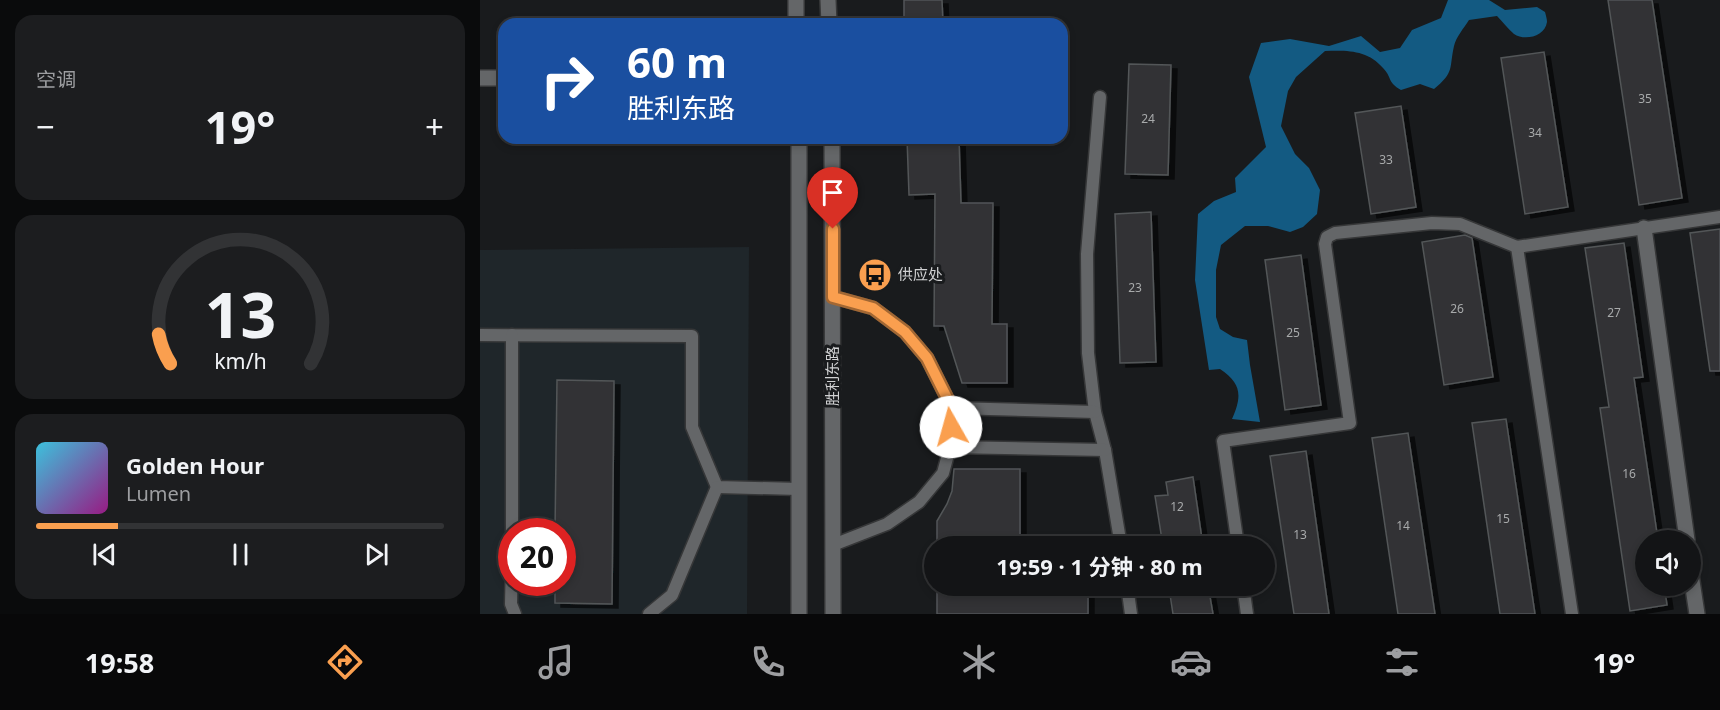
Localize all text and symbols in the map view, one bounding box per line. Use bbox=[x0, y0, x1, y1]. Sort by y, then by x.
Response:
text: 60 m bbox=[627, 33, 727, 90]
icon: right bbox=[528, 42, 606, 120]
text: 空调 bbox=[36, 66, 76, 93]
text: 胜利东路 bbox=[627, 89, 735, 126]
house number: 35 bbox=[1638, 90, 1652, 107]
text: 19° bbox=[205, 96, 275, 157]
text: − bbox=[36, 104, 55, 149]
text: + bbox=[425, 104, 444, 149]
house number: 24 bbox=[1141, 110, 1155, 127]
house number: 34 bbox=[1528, 124, 1542, 141]
house number: 33 bbox=[1379, 151, 1393, 168]
pin bbox=[807, 167, 858, 229]
icon: arrive bbox=[816, 176, 849, 209]
bus stop icon: 供应处 bbox=[857, 257, 893, 293]
place label: 供应处 bbox=[898, 264, 943, 284]
text: 13 bbox=[204, 271, 276, 356]
house number: 23 bbox=[1128, 279, 1142, 296]
house number: 26 bbox=[1450, 300, 1464, 317]
house number: 27 bbox=[1607, 304, 1621, 321]
house number: 25 bbox=[1286, 324, 1300, 341]
text: km/h bbox=[214, 346, 266, 375]
street label: 胜利东路 bbox=[822, 346, 842, 406]
position arrow bbox=[919, 395, 983, 459]
text: Golden Hour bbox=[126, 450, 264, 480]
house number: 16 bbox=[1622, 465, 1636, 482]
text: Lumen bbox=[126, 480, 191, 507]
house number: 12 bbox=[1170, 498, 1184, 515]
house number: 15 bbox=[1496, 510, 1510, 527]
house number: 14 bbox=[1396, 517, 1410, 534]
speed limit sign: 20 bbox=[498, 518, 576, 596]
house number: 13 bbox=[1293, 526, 1307, 543]
map controls bbox=[1635, 530, 1701, 596]
button: sound bbox=[1635, 530, 1701, 596]
icon: previous bbox=[88, 538, 121, 571]
icon: pause bbox=[224, 538, 257, 571]
icon: next bbox=[360, 538, 393, 571]
text: 19:59 · 1 分钟 · 80 m bbox=[996, 551, 1203, 581]
icon: directions bbox=[324, 641, 366, 683]
icon: music bbox=[535, 641, 577, 683]
icon: phone bbox=[747, 641, 789, 683]
icon: climate bbox=[958, 641, 1000, 683]
icon: car bbox=[1170, 641, 1212, 683]
icon: filters bbox=[1381, 641, 1423, 683]
text: 19:58 bbox=[85, 644, 154, 681]
text: 19° bbox=[1593, 644, 1635, 681]

